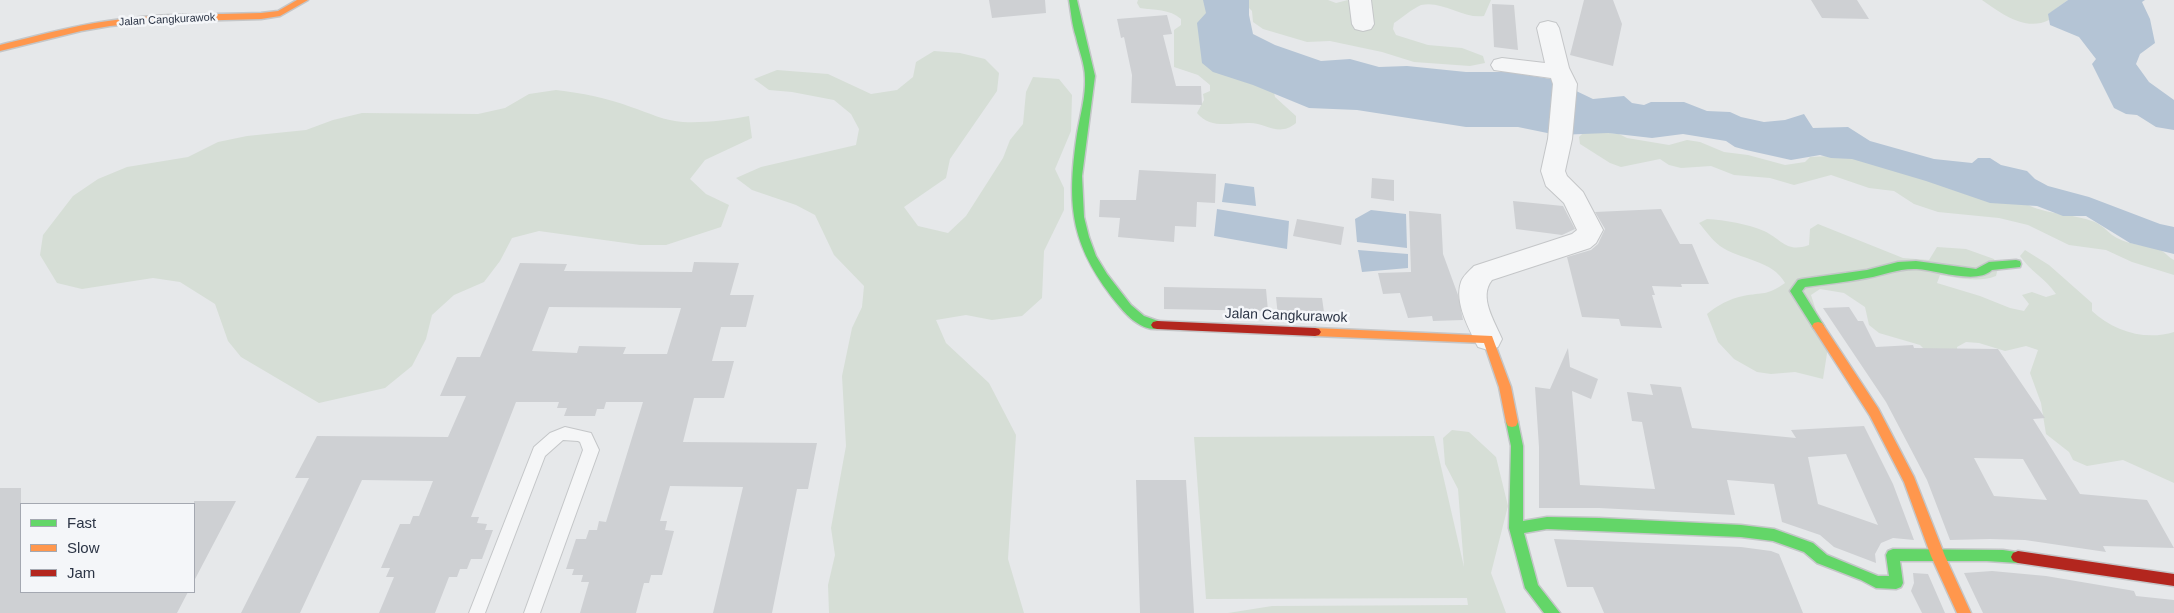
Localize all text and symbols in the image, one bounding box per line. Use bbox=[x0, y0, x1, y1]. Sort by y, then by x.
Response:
street label: Jalan Cangkurawok bbox=[118, 11, 216, 29]
street label: Jalan Cangkurawok bbox=[1224, 305, 1348, 327]
legend bbox=[20, 503, 195, 593]
text: Fast bbox=[67, 514, 96, 531]
text: Slow bbox=[67, 539, 100, 556]
text: Jam bbox=[67, 564, 95, 581]

